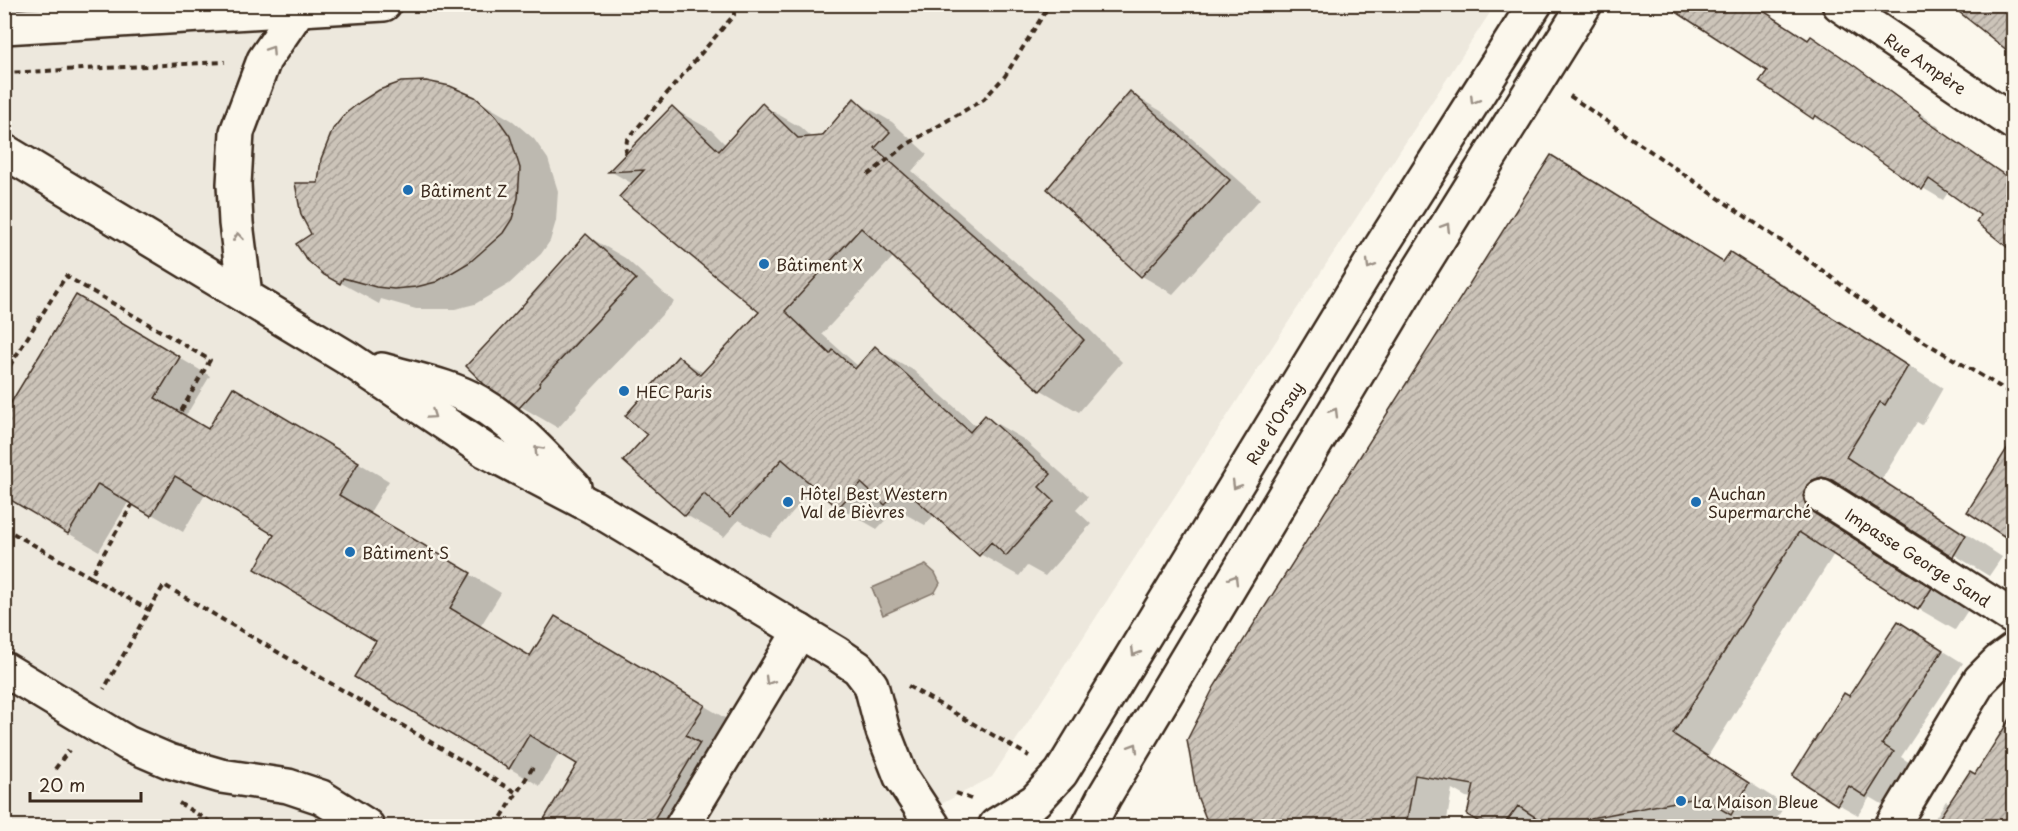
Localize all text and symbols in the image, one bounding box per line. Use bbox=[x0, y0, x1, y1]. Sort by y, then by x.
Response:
street label: Rue Ampère bbox=[1880, 26, 1972, 100]
one-way arrow bbox=[264, 45, 275, 56]
one-way arrow bbox=[1470, 93, 1481, 104]
place label: Bâtiment Z bbox=[420, 178, 507, 202]
marker: Bâtiment Z bbox=[401, 183, 415, 197]
one-way arrow bbox=[1438, 223, 1450, 233]
one-way arrow bbox=[232, 233, 245, 242]
place label: Bâtiment X bbox=[776, 252, 863, 276]
marker: Bâtiment X bbox=[757, 257, 771, 271]
one-way arrow bbox=[1366, 259, 1378, 269]
street label: Rue d'Orsay bbox=[1239, 376, 1309, 469]
place label: HEC Paris bbox=[636, 379, 712, 403]
marker: HEC Paris bbox=[617, 384, 631, 398]
one-way arrow bbox=[426, 408, 437, 419]
one-way arrow bbox=[1326, 408, 1338, 418]
one-way arrow bbox=[534, 446, 545, 456]
one-way arrow bbox=[1233, 479, 1244, 490]
place label: Hôtel Best Western Val de Bièvres bbox=[800, 481, 948, 523]
place label: Auchan Supermarché bbox=[1708, 481, 1811, 523]
marker: Hôtel Best Western Val de Bièvres bbox=[781, 495, 795, 509]
marker: Auchan Supermarché bbox=[1689, 495, 1703, 509]
street label: Impasse George Sand bbox=[1841, 502, 1996, 612]
place label: Bâtiment S bbox=[362, 540, 449, 564]
marker: Bâtiment S bbox=[343, 545, 357, 559]
one-way arrow bbox=[1226, 575, 1238, 585]
one-way arrow bbox=[1130, 646, 1142, 656]
one-way arrow bbox=[765, 675, 777, 685]
one-way arrow bbox=[1126, 743, 1138, 753]
scale bar bbox=[30, 765, 141, 803]
text: 20 m bbox=[39, 771, 85, 798]
place label: La Maison Bleue bbox=[1693, 789, 1819, 813]
marker: La Maison Bleue bbox=[1674, 794, 1688, 808]

